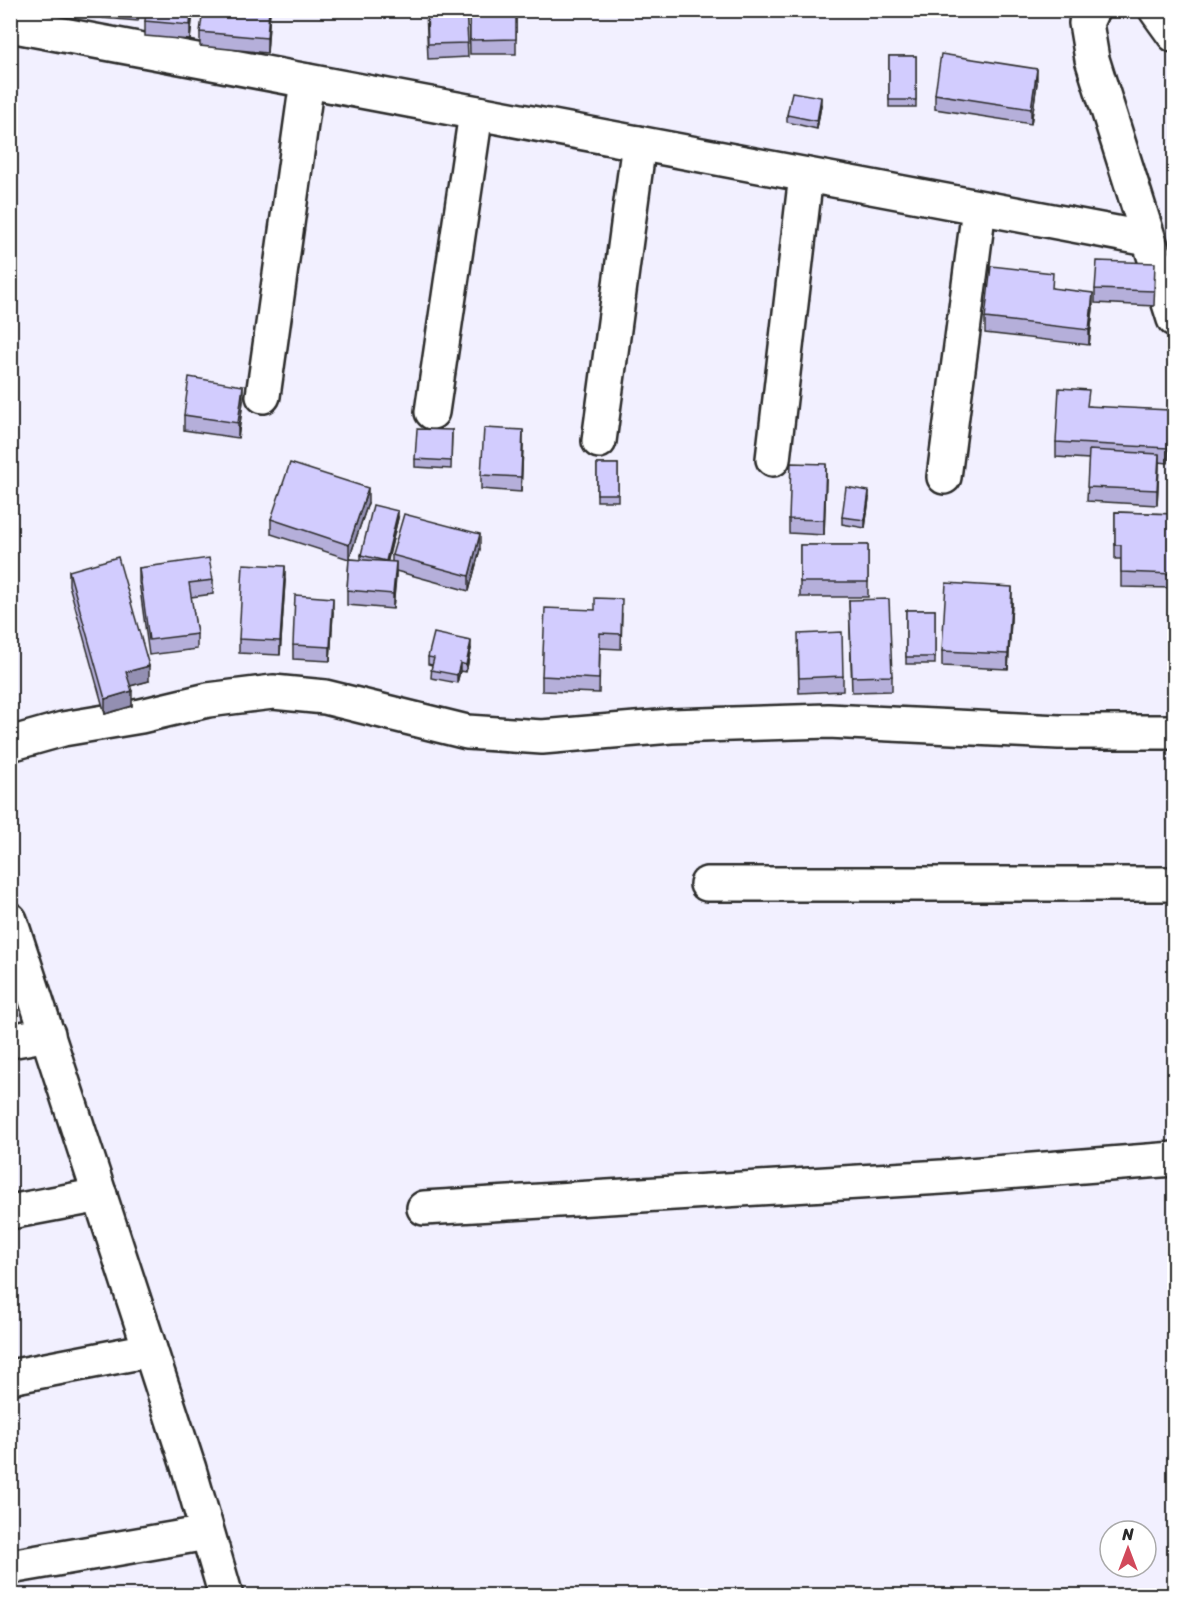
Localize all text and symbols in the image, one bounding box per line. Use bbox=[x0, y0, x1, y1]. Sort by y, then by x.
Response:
north arrow bbox=[1098, 1519, 1158, 1579]
text: N bbox=[1121, 1520, 1134, 1549]

